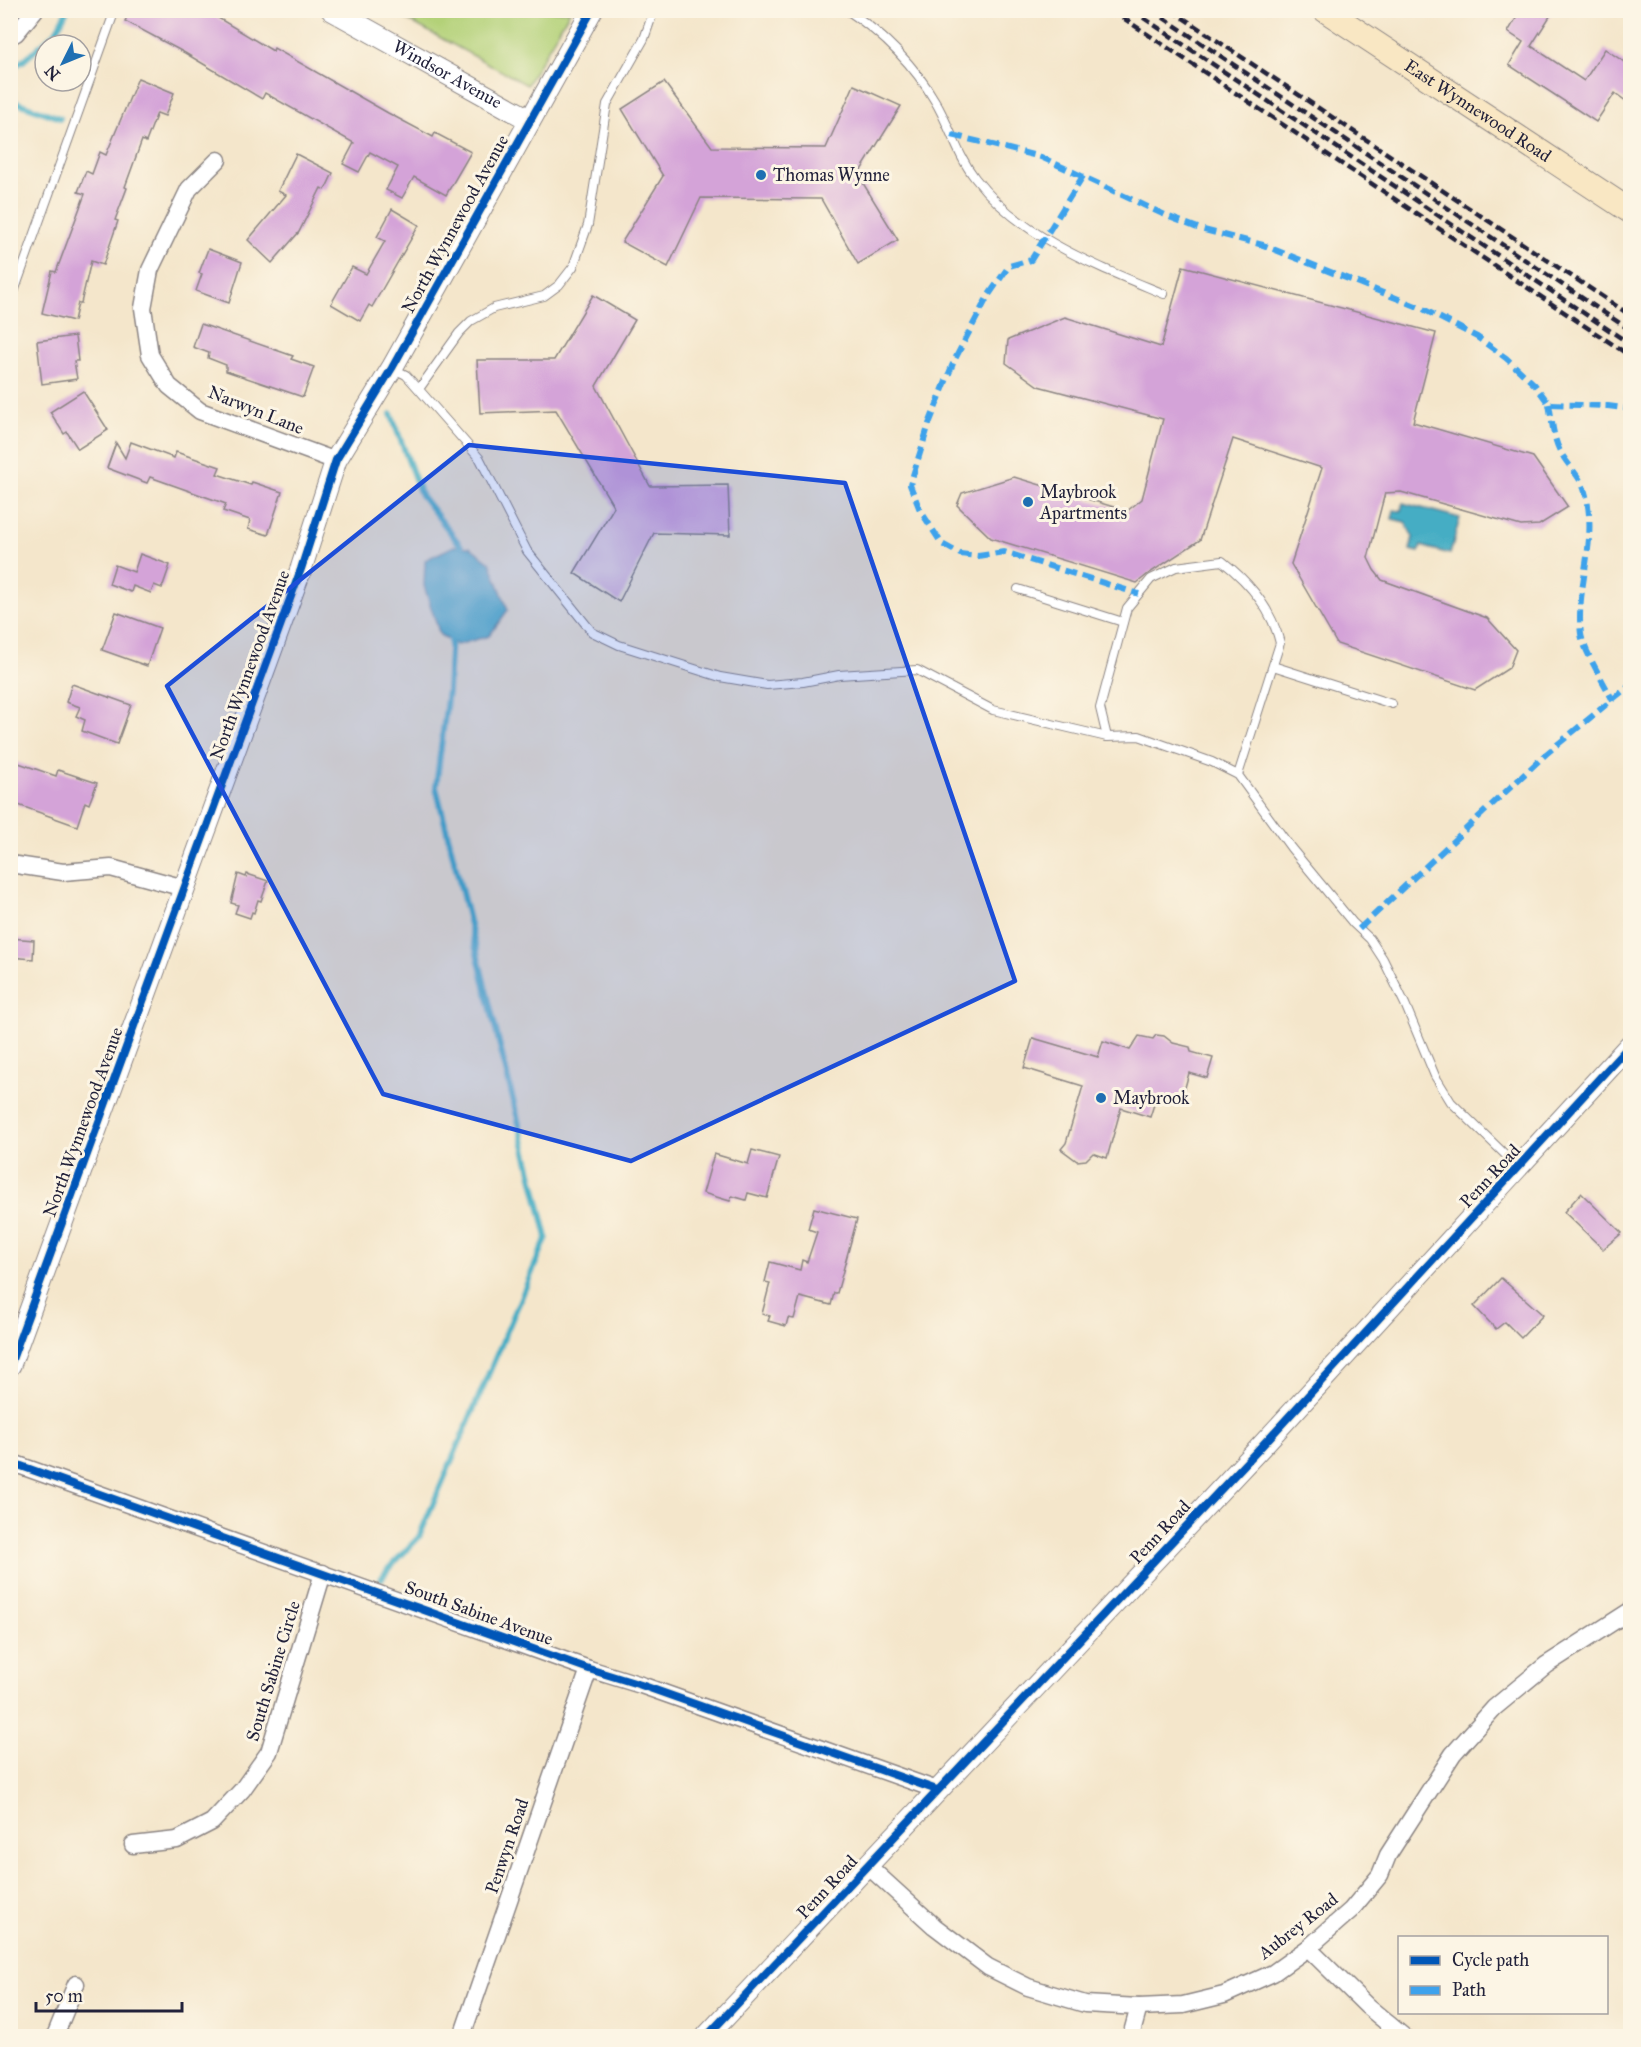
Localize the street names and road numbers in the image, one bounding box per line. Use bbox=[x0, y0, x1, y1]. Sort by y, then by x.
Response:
street label: Windsor Avenue bbox=[389, 35, 506, 113]
street label: East Wynnewood Road bbox=[1400, 54, 1555, 167]
street label: North Wynnewood Avenue bbox=[397, 131, 513, 317]
street label: Narwyn Lane bbox=[205, 381, 307, 439]
street label: North Wynnewood Avenue bbox=[205, 567, 295, 763]
street label: North Wynnewood Avenue bbox=[38, 1024, 128, 1220]
street label: Penn Road bbox=[1455, 1140, 1525, 1212]
street label: Penn Road bbox=[1125, 1496, 1195, 1568]
street label: South Sabine Avenue bbox=[402, 1576, 556, 1650]
street label: South Sabine Circle bbox=[241, 1598, 305, 1744]
street label: Penwyn Road bbox=[480, 1796, 534, 1896]
street label: Penn Road bbox=[792, 1851, 862, 1923]
street label: Aubrey Road bbox=[1253, 1888, 1342, 1964]

